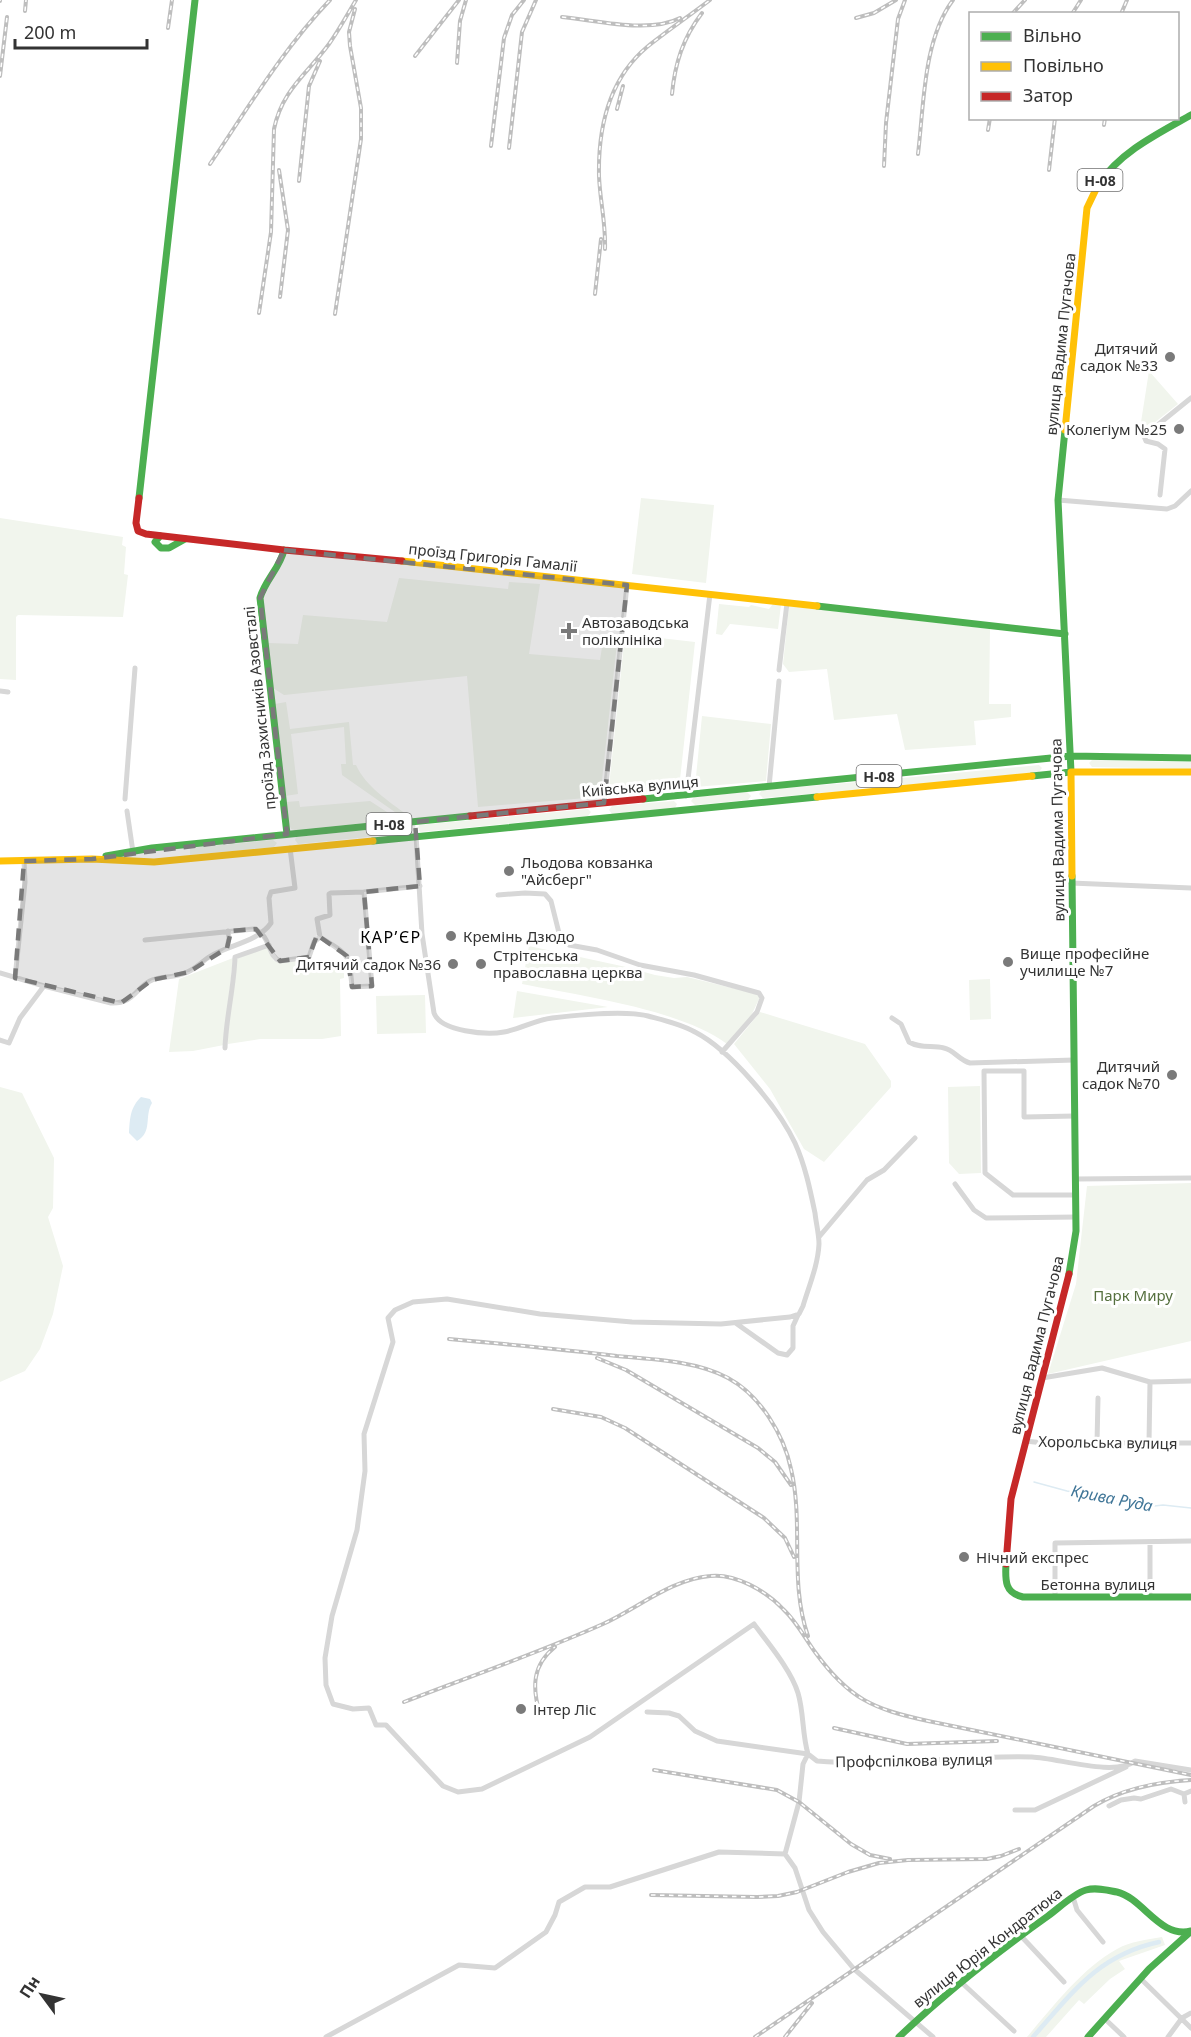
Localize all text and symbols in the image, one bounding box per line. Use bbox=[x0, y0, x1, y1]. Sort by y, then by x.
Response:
scale bar bbox=[15, 12, 147, 50]
legend bbox=[969, 12, 1179, 120]
text: 200 m bbox=[24, 20, 76, 44]
text: Вільно bbox=[1023, 23, 1081, 47]
text: Повільно bbox=[1023, 53, 1104, 77]
text: Затор bbox=[1023, 83, 1073, 107]
road number: Н-08 bbox=[1078, 169, 1122, 191]
street label: вулиця Вадима Пугачова bbox=[1040, 252, 1080, 436]
place label: Дитячий садок №33 bbox=[1080, 338, 1158, 375]
marker: Дитячий садок №33 bbox=[1163, 350, 1177, 364]
place label: Колегіум №25 bbox=[1066, 419, 1167, 439]
marker: Колегіум №25 bbox=[1172, 422, 1186, 436]
street label: проїзд Григорія Гамалії bbox=[408, 538, 579, 576]
street label: проїзд Захисників Азовсталі bbox=[238, 605, 280, 811]
place label: Автозаводська поліклініка bbox=[582, 612, 689, 649]
marker: Автозаводська поліклініка bbox=[560, 622, 578, 640]
street label: вулиця Вадима Пугачова bbox=[1045, 738, 1069, 922]
road number: Н-08 bbox=[856, 765, 902, 787]
street label: Київська вулиця bbox=[581, 771, 699, 801]
road number: Н-08 bbox=[366, 813, 412, 835]
place label: Льодова ковзанка "Айсберг" bbox=[521, 852, 653, 889]
marker: Льодова ковзанка "Айсберг" bbox=[502, 864, 516, 878]
district label: КАР’ЄР bbox=[360, 926, 422, 948]
place label: Кремінь Дзюдо bbox=[463, 926, 575, 946]
marker: Кремінь Дзюдо bbox=[444, 929, 458, 943]
place label: Вище професійне училище №7 bbox=[1020, 943, 1149, 980]
place label: Стрітенська православна церква bbox=[493, 945, 643, 982]
place label: Дитячий садок №36 bbox=[296, 954, 441, 974]
marker: Вище професійне училище №7 bbox=[1001, 955, 1015, 969]
marker: Дитячий садок №36 bbox=[446, 957, 460, 971]
marker: Стрітенська православна церква bbox=[474, 957, 488, 971]
place label: Дитячий садок №70 bbox=[1082, 1056, 1160, 1093]
marker: Дитячий садок №70 bbox=[1165, 1068, 1179, 1082]
street label: вулиця Вадима Пугачова bbox=[1004, 1254, 1068, 1436]
park label: Парк Миру bbox=[1093, 1285, 1173, 1305]
street label: Хорольська вулиця bbox=[1038, 1431, 1178, 1453]
water label: Крива Руда bbox=[1069, 1479, 1155, 1517]
place label: Нічний експрес bbox=[976, 1547, 1089, 1567]
marker: Нічний експрес bbox=[957, 1550, 971, 1564]
street label: Бетонна вулиця bbox=[1041, 1574, 1155, 1594]
place label: Інтер Ліс bbox=[533, 1699, 596, 1719]
marker: Інтер Ліс bbox=[514, 1702, 528, 1716]
street label: Профспілкова вулиця bbox=[835, 1749, 993, 1771]
street label: вулиця Юрія Кондратюка bbox=[908, 1882, 1066, 2012]
north arrow bbox=[12, 1965, 72, 2025]
text: Пн bbox=[14, 1971, 45, 2002]

